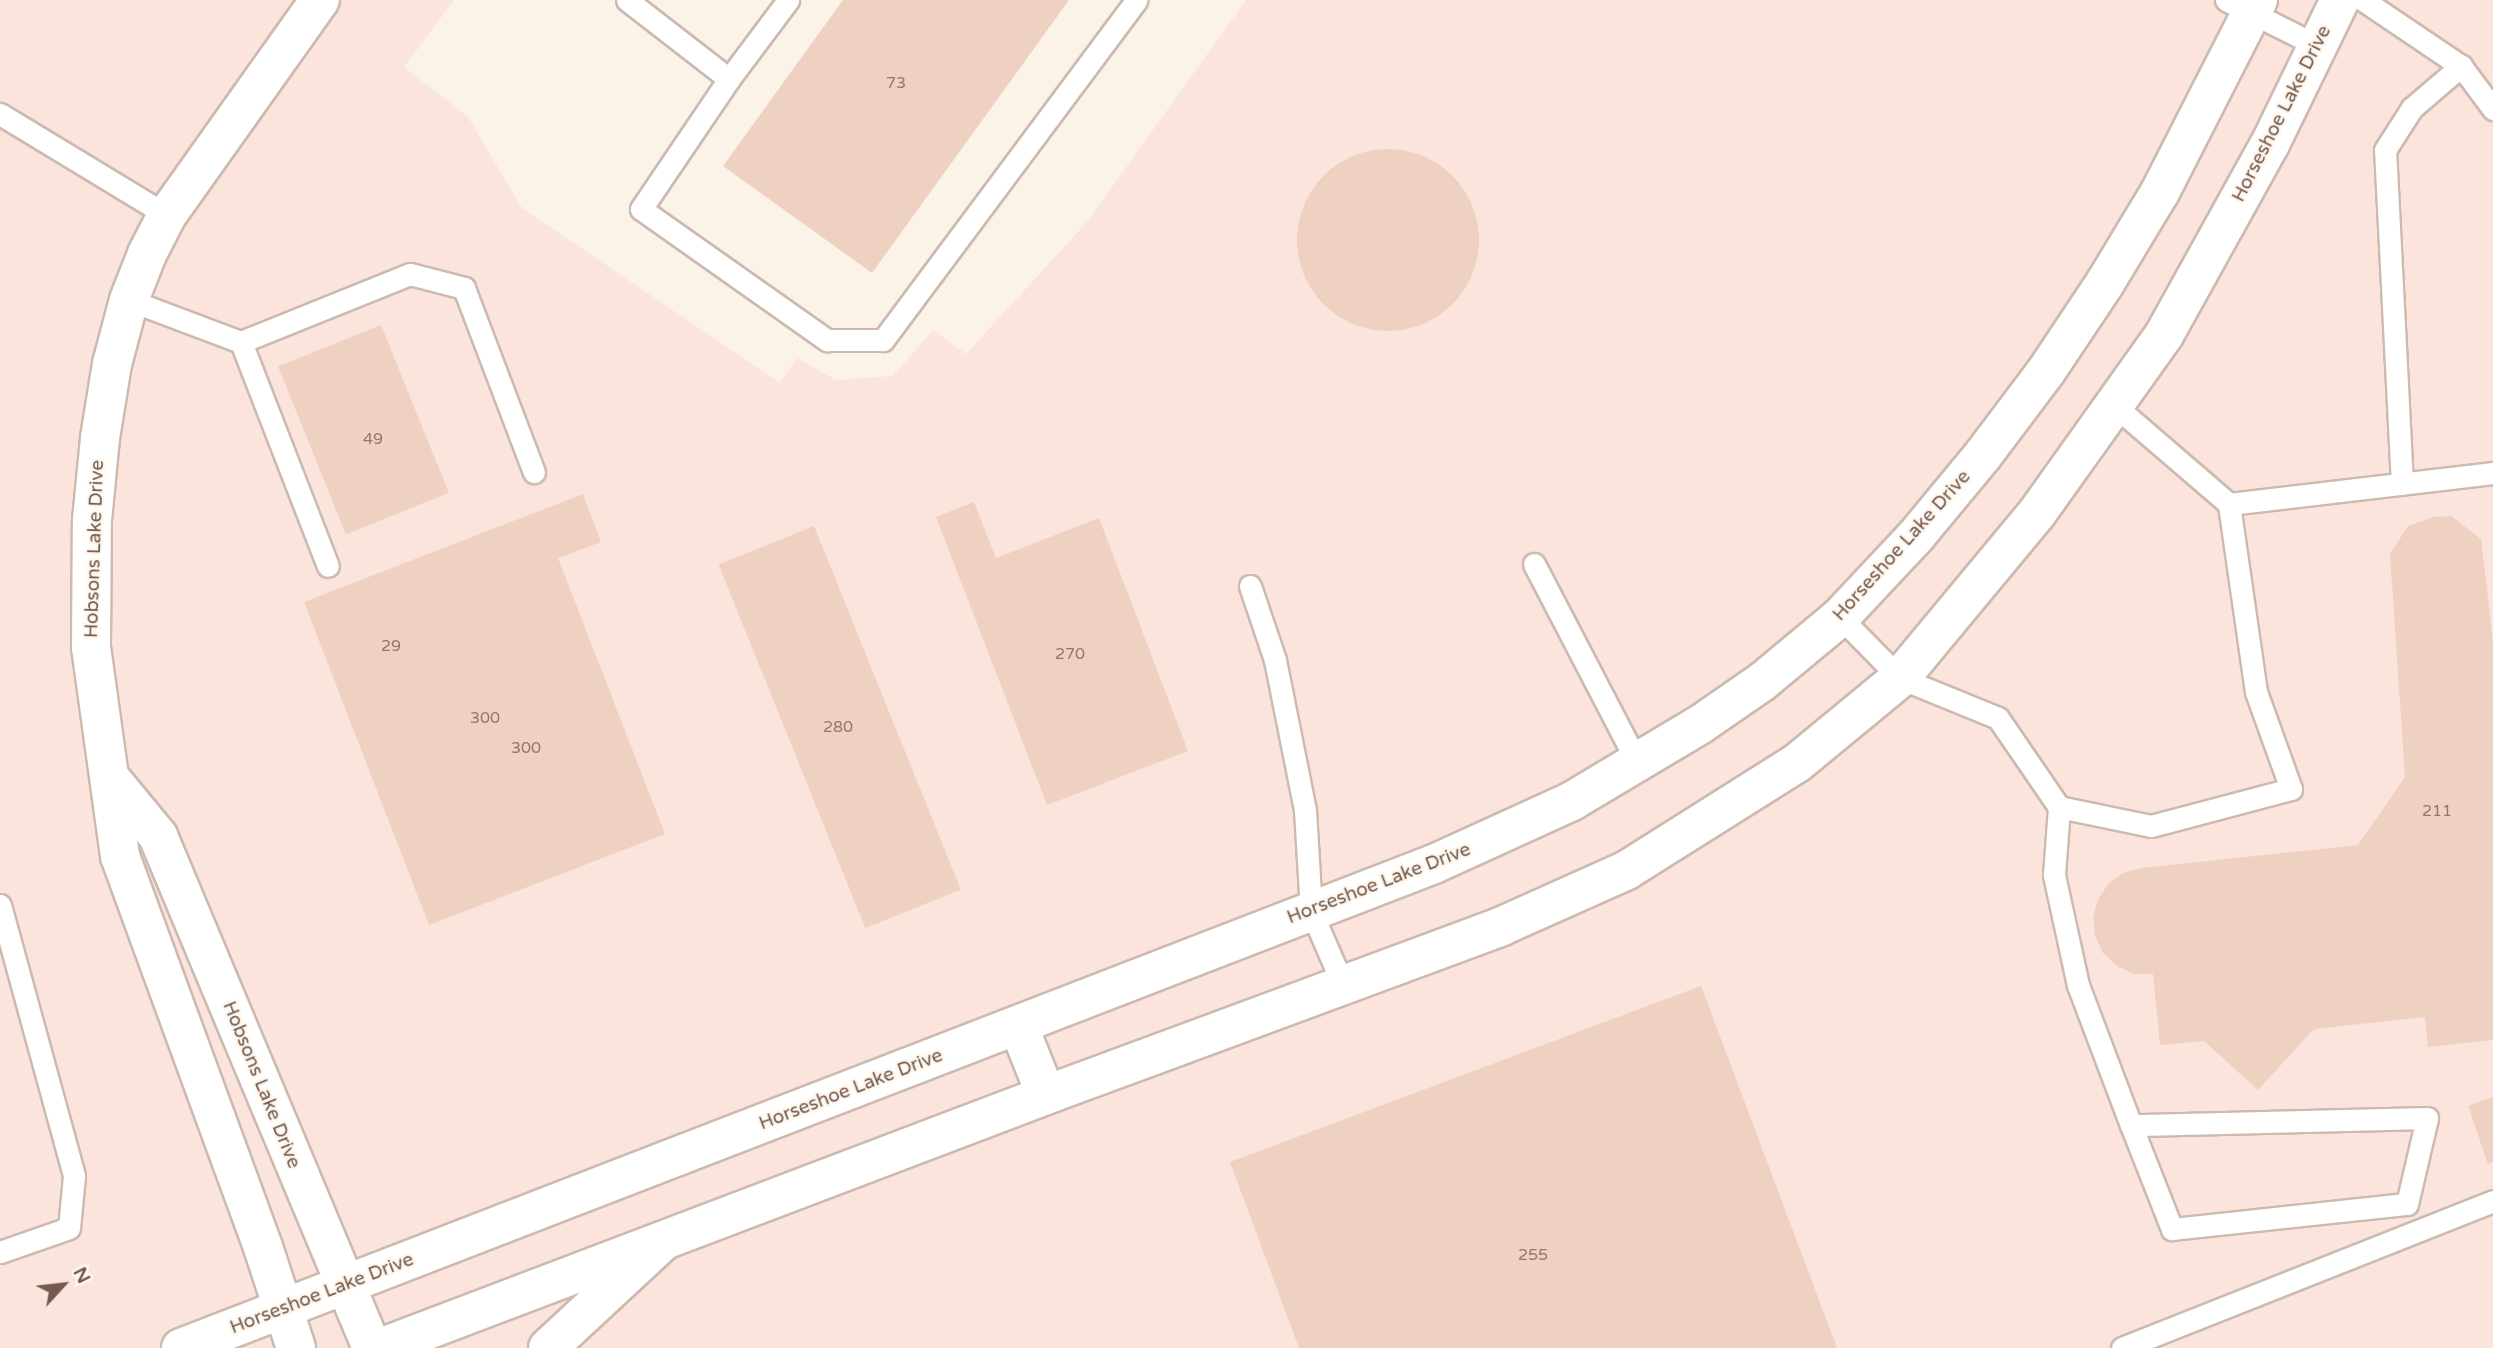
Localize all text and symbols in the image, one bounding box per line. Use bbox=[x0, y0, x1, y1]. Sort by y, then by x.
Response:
street label: Horseshoe Lake Drive bbox=[2228, 22, 2336, 206]
house number: 73 bbox=[886, 73, 906, 93]
house number: 49 bbox=[363, 429, 383, 449]
street label: Hobsons Lake Drive bbox=[80, 460, 110, 638]
street label: Horseshoe Lake Drive bbox=[1828, 466, 1976, 626]
house number: 29 bbox=[381, 636, 401, 656]
house number: 270 bbox=[1055, 644, 1085, 664]
house number: 300 bbox=[470, 708, 500, 728]
house number: 280 bbox=[823, 717, 853, 737]
house number: 300 bbox=[511, 738, 541, 758]
house number: 211 bbox=[2422, 801, 2452, 821]
street label: Horseshoe Lake Drive bbox=[1284, 838, 1474, 930]
street label: Hobsons Lake Drive bbox=[217, 998, 305, 1172]
street label: Horseshoe Lake Drive bbox=[756, 1044, 946, 1136]
house number: 255 bbox=[1518, 1245, 1548, 1265]
street label: Horseshoe Lake Drive bbox=[227, 1248, 417, 1340]
north arrow bbox=[28, 1250, 98, 1320]
text: N bbox=[68, 1264, 95, 1287]

